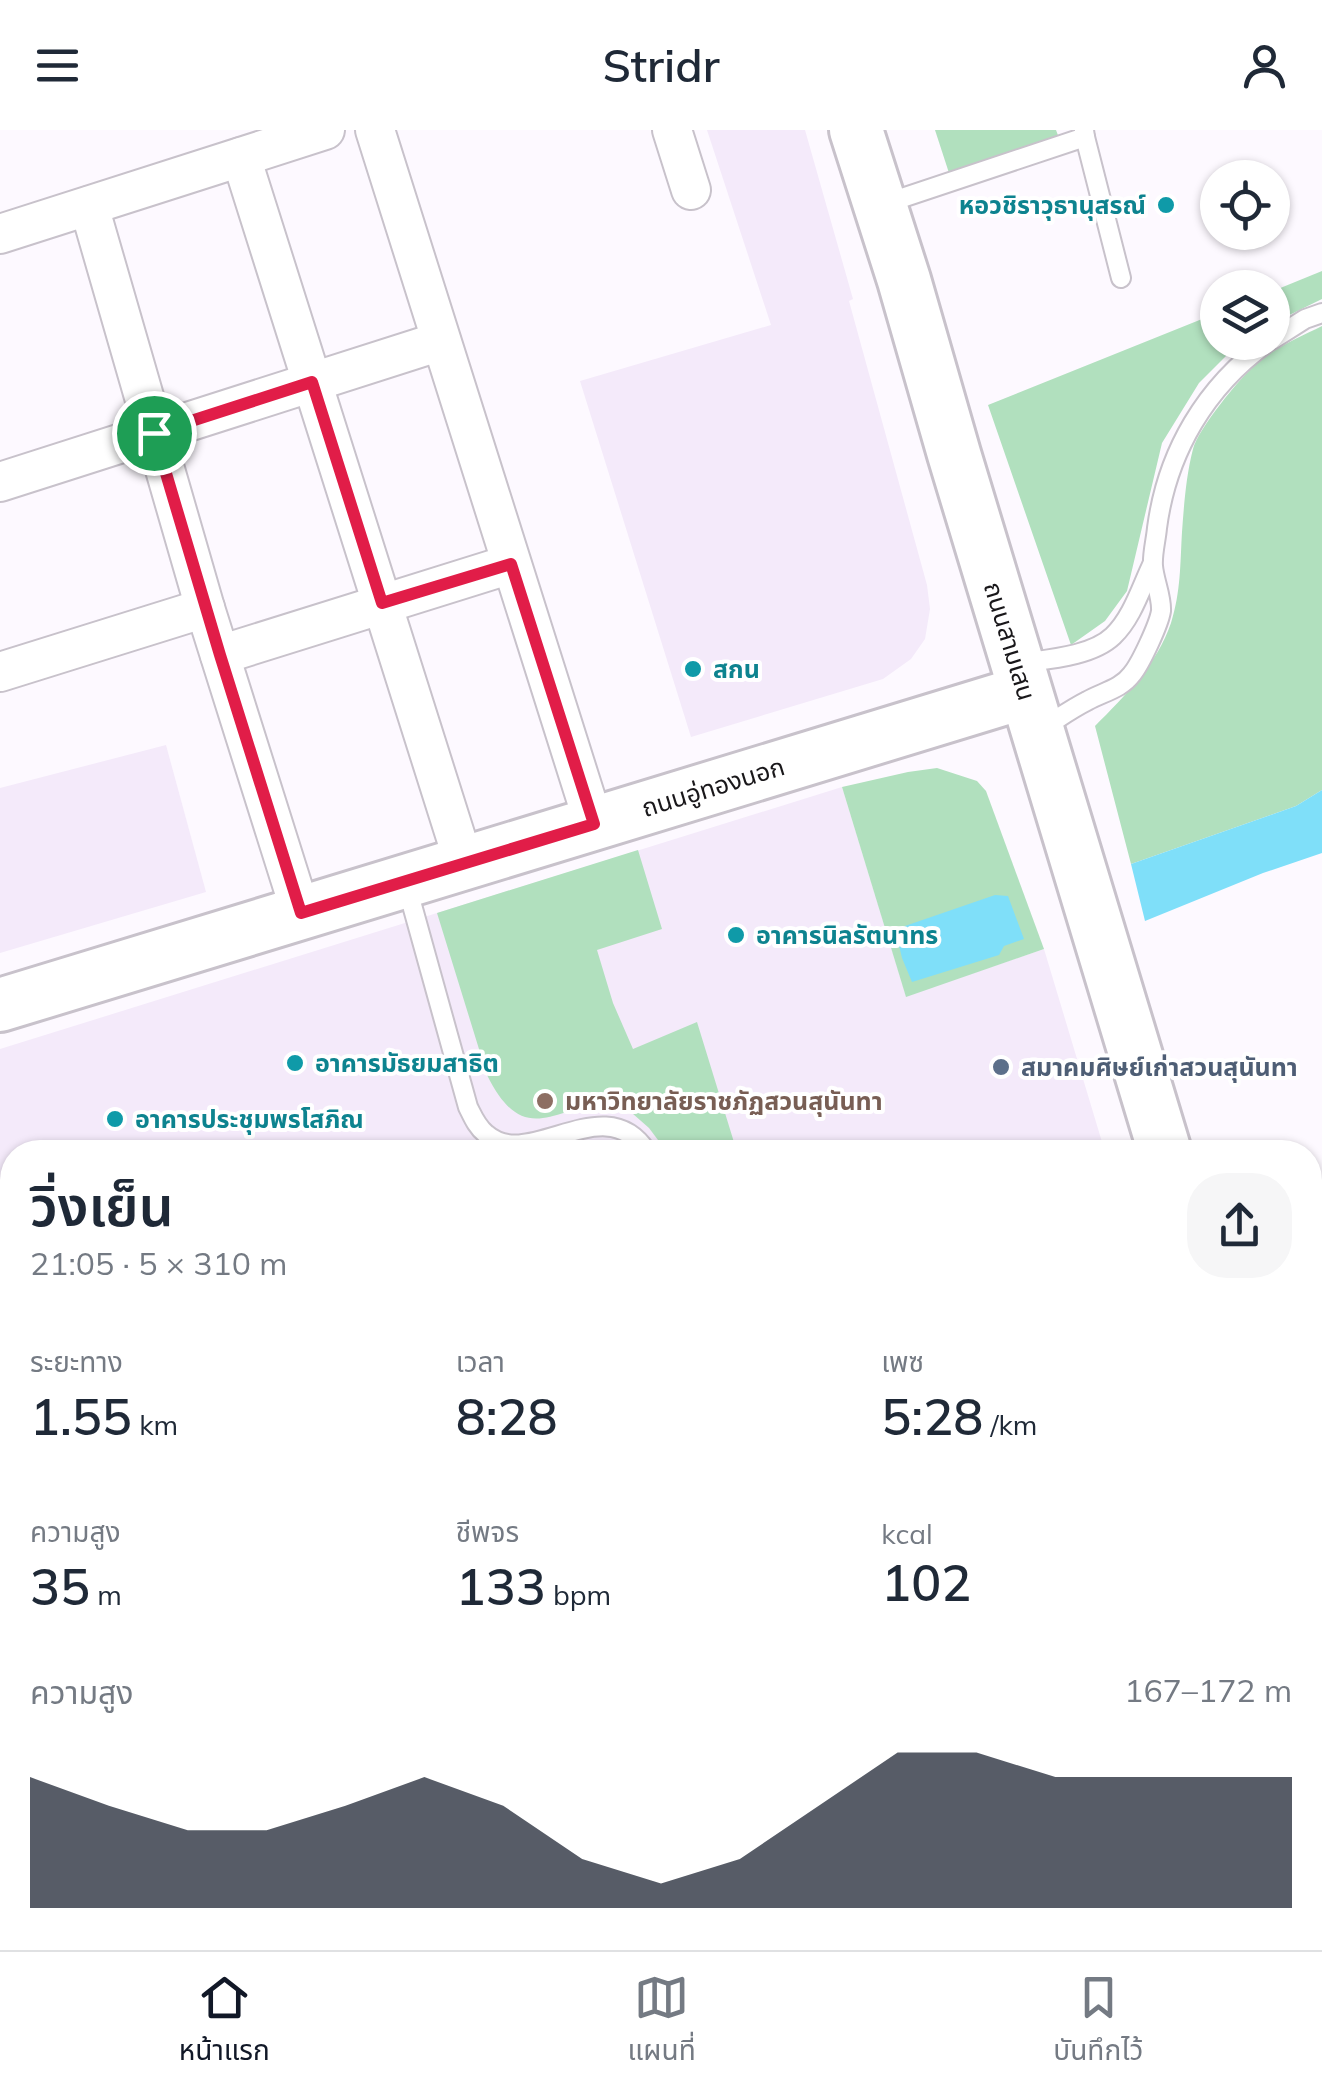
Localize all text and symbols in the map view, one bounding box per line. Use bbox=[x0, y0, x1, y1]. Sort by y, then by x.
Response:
text: Stridr bbox=[602, 37, 720, 93]
icon: menu bbox=[30, 38, 85, 93]
icon: person bbox=[1237, 38, 1292, 93]
map controls bbox=[1200, 160, 1290, 360]
button: locate bbox=[1200, 160, 1290, 250]
place label: หอวชิราวุธานุสรณ์ bbox=[959, 189, 1146, 221]
marker: หอวชิราวุธานุสรณ์ bbox=[1155, 194, 1177, 216]
button: layers bbox=[1200, 270, 1290, 360]
pin bbox=[112, 391, 197, 476]
icon: arrive bbox=[127, 406, 182, 461]
street label: ถนนสามเสน bbox=[978, 578, 1043, 704]
place label: สกน bbox=[713, 653, 760, 684]
marker: สกน bbox=[682, 658, 704, 680]
street label: ถนนอู่ทองนอก bbox=[638, 750, 788, 824]
place label: อาคารนิลรัตนาทร bbox=[756, 919, 938, 950]
marker: อาคารนิลรัตนาทร bbox=[725, 924, 747, 946]
place label: อาคารมัธยมสาธิต bbox=[315, 1047, 499, 1078]
place label: สมาคมศิษย์เก่าสวนสุนันทา bbox=[1021, 1051, 1298, 1083]
marker: อาคารมัธยมสาธิต bbox=[284, 1052, 306, 1074]
marker: สมาคมศิษย์เก่าสวนสุนันทา bbox=[990, 1056, 1012, 1078]
place label: มหาวิทยาลัยราชภัฏสวนสุนันทา bbox=[565, 1085, 883, 1117]
marker: มหาวิทยาลัยราชภัฏสวนสุนันทา bbox=[534, 1090, 556, 1112]
place label: อาคารประชุมพรโสภิณ bbox=[135, 1103, 364, 1135]
marker: อาคารประชุมพรโสภิณ bbox=[104, 1108, 126, 1130]
text: วิ่งเย็น bbox=[30, 1171, 174, 1240]
button: share bbox=[1187, 1173, 1292, 1278]
text: 21:05 · 5 × 310 m bbox=[30, 1243, 287, 1283]
text: ระยะทาง bbox=[30, 1344, 123, 1379]
text: เวลา bbox=[456, 1344, 505, 1379]
text: เพซ bbox=[881, 1344, 924, 1379]
text: 1.55 bbox=[30, 1385, 132, 1448]
text: 8:28 bbox=[456, 1385, 558, 1448]
text: 5:28 bbox=[881, 1385, 983, 1448]
text: km bbox=[132, 1407, 178, 1442]
text: /km bbox=[983, 1407, 1037, 1442]
text: ความสูง bbox=[30, 1514, 121, 1549]
text: ชีพจร bbox=[456, 1514, 519, 1549]
text: kcal bbox=[881, 1516, 933, 1551]
text: 102 bbox=[881, 1551, 971, 1614]
text: 35 bbox=[30, 1555, 90, 1618]
text: 133 bbox=[456, 1555, 546, 1618]
text: m bbox=[90, 1577, 122, 1612]
text: bpm bbox=[546, 1577, 611, 1612]
text: 167–172 m bbox=[1124, 1670, 1292, 1710]
text: ความสูง bbox=[30, 1672, 134, 1712]
tab: หน้าแรก bbox=[179, 1970, 270, 2073]
tab: แผนที่ bbox=[627, 1970, 696, 2073]
tab: บันทึกไว้ bbox=[1053, 1970, 1143, 2073]

